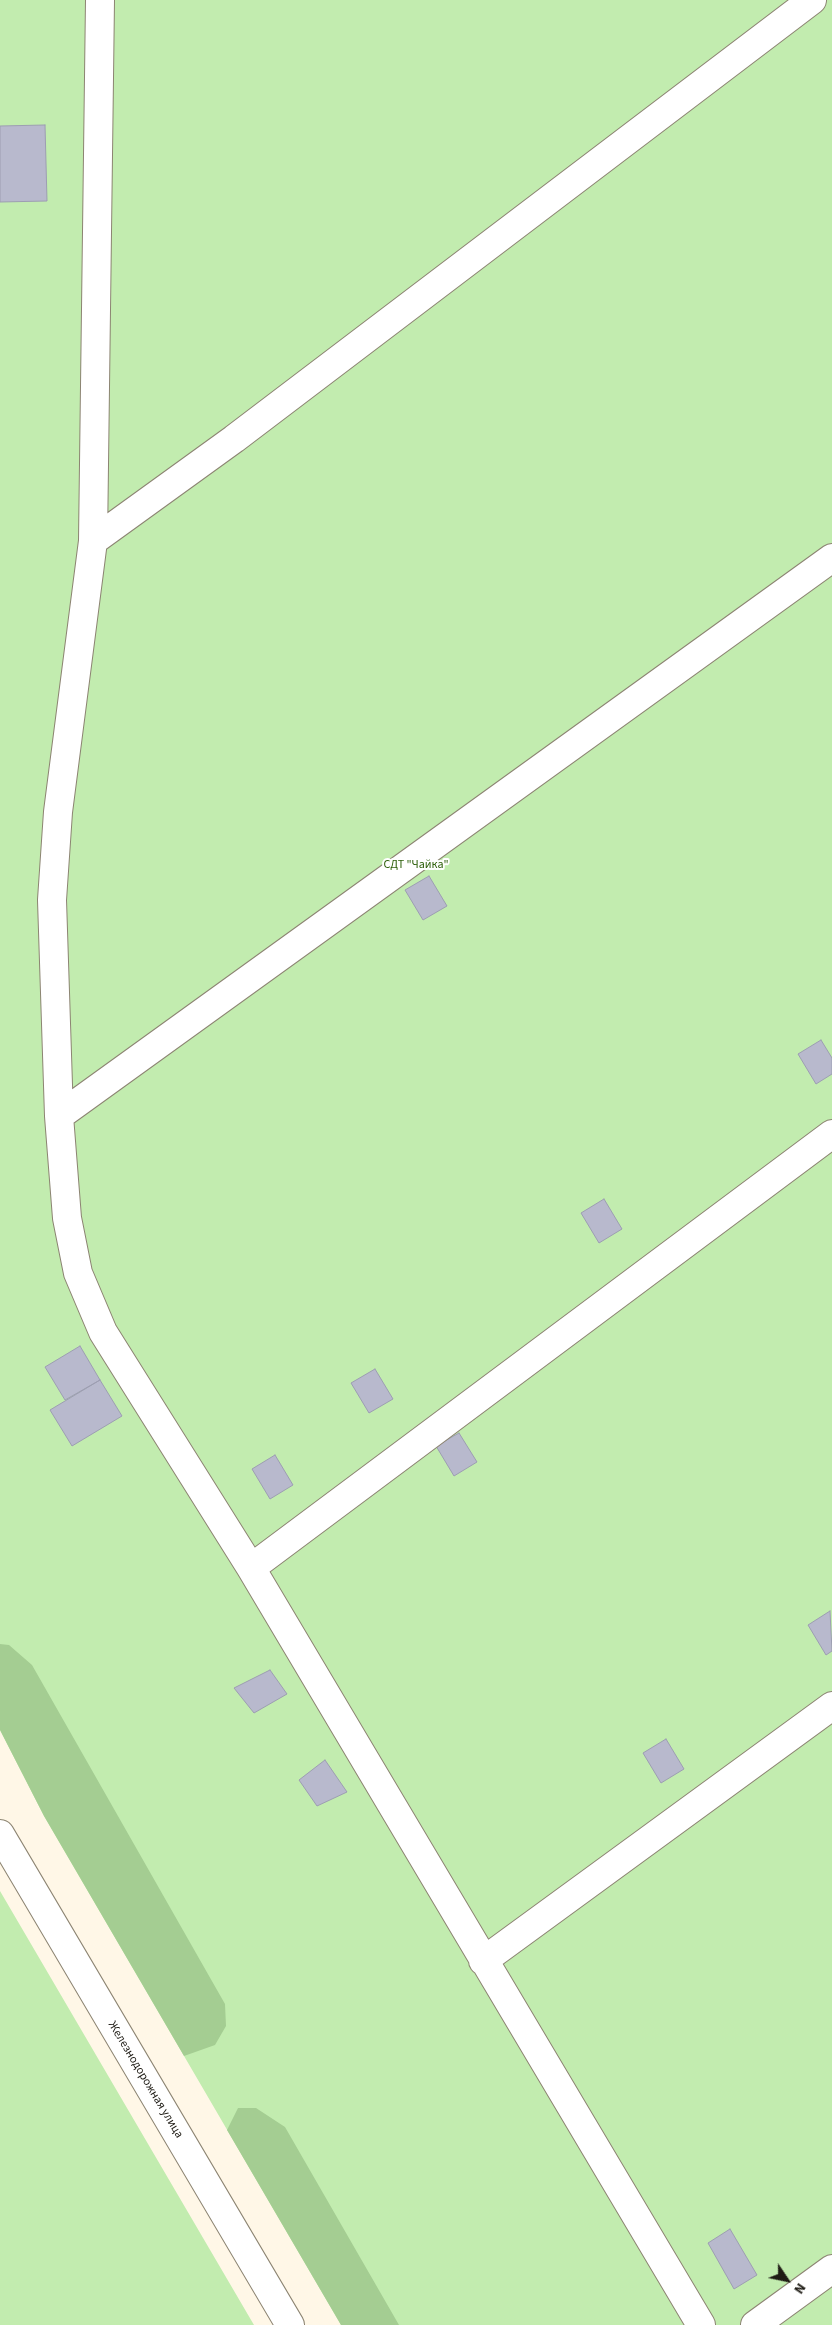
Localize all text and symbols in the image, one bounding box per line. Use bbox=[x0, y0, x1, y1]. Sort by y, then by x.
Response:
park label: СДТ "Чайка" bbox=[383, 858, 449, 872]
street label: Железнодорожная улица bbox=[104, 2019, 186, 2141]
north arrow bbox=[762, 2255, 812, 2305]
text: N bbox=[789, 2279, 810, 2298]

